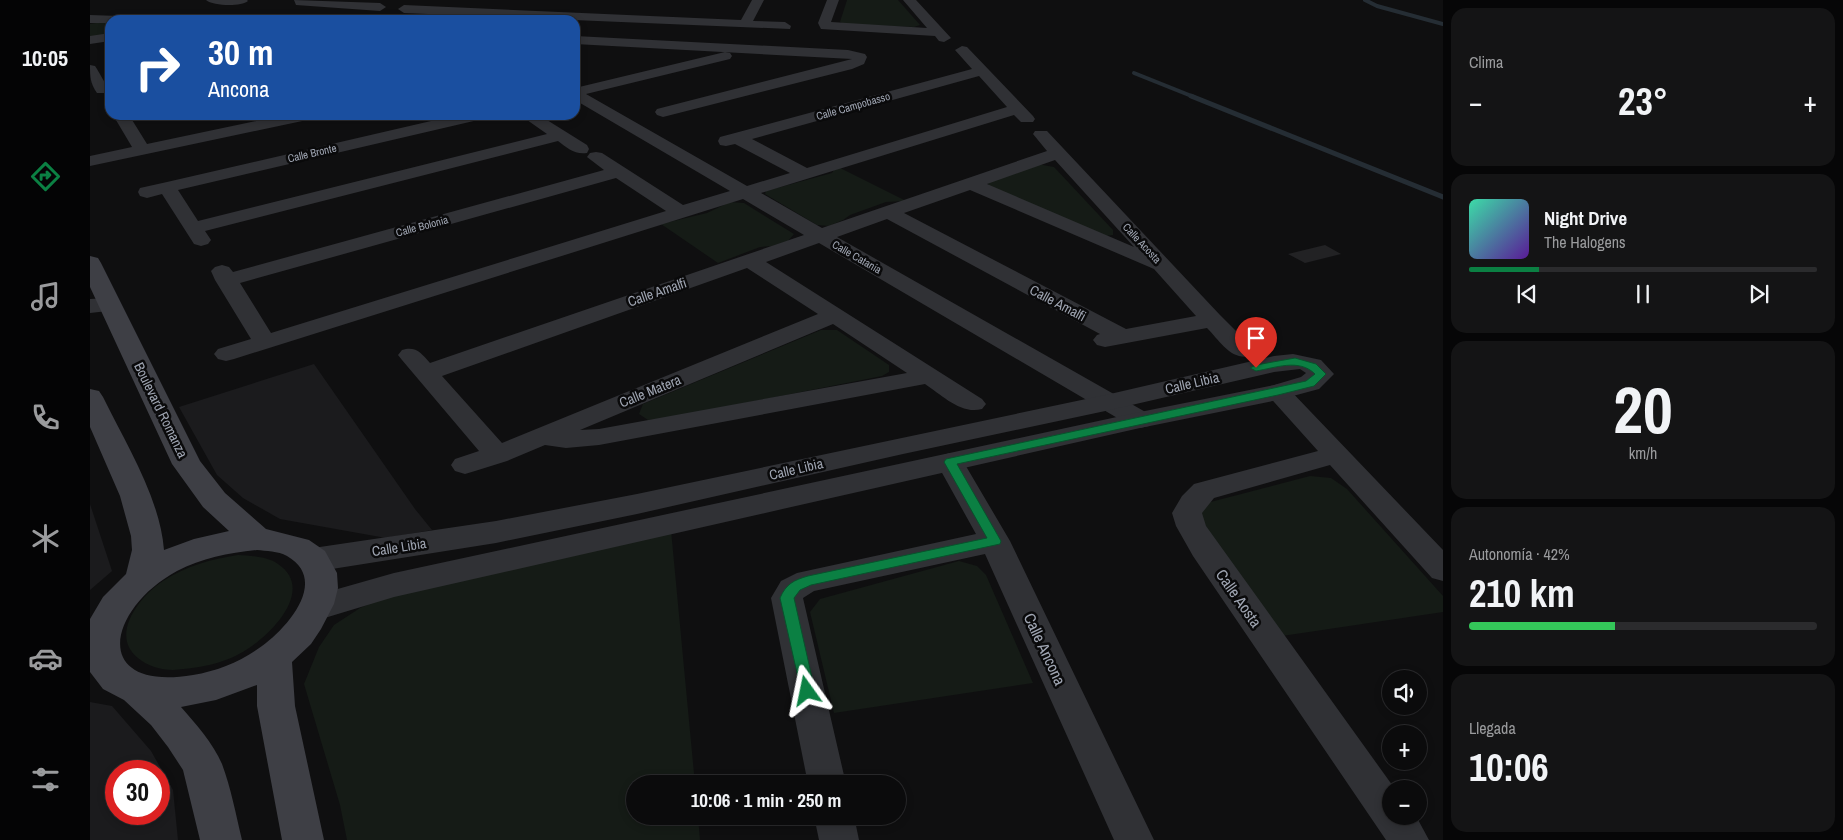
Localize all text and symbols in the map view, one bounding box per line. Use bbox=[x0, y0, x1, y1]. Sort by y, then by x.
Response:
text: 30 m bbox=[208, 29, 273, 76]
icon: right bbox=[125, 35, 190, 100]
text: 10:05 bbox=[22, 43, 68, 73]
text: Clima bbox=[1469, 51, 1503, 73]
text: Ancona bbox=[208, 74, 269, 104]
text: 23° bbox=[1618, 76, 1668, 127]
text: − bbox=[1469, 83, 1482, 121]
text: + bbox=[1804, 83, 1817, 121]
street label: Calle Campobasso bbox=[814, 89, 892, 123]
street label: Calle Bronte bbox=[286, 141, 338, 165]
icon: directions bbox=[28, 159, 63, 194]
text: Night Drive bbox=[1544, 205, 1627, 231]
street label: Calle Bolonia bbox=[394, 212, 450, 240]
street label: Calle Acosta bbox=[1120, 220, 1164, 266]
text: The Halogens bbox=[1544, 231, 1626, 253]
street label: Calle Catania bbox=[830, 237, 884, 277]
street label: Calle Amalfi bbox=[625, 274, 689, 310]
icon: music bbox=[28, 279, 63, 314]
icon: previous bbox=[1513, 280, 1541, 308]
icon: pause bbox=[1629, 280, 1657, 308]
icon: next bbox=[1745, 280, 1773, 308]
street label: Calle Amalfi bbox=[1027, 281, 1089, 325]
pin bbox=[1235, 317, 1277, 368]
icon: arrive bbox=[1242, 324, 1270, 352]
street label: Boulevard Romanza bbox=[130, 359, 192, 461]
text: 20 bbox=[1613, 366, 1673, 453]
street label: Calle Libia bbox=[1163, 368, 1221, 398]
street label: Calle Matera bbox=[616, 370, 684, 412]
icon: phone bbox=[28, 400, 63, 435]
text: km/h bbox=[1629, 442, 1657, 464]
street label: Calle Libia bbox=[767, 454, 825, 484]
icon: climate bbox=[28, 521, 63, 556]
street label: Calle Libia bbox=[370, 534, 428, 560]
text: Autonomía · 42% bbox=[1469, 543, 1570, 565]
street label: Calle Aosta bbox=[1211, 565, 1267, 632]
text: 210 km bbox=[1469, 568, 1575, 619]
street label: Calle Ancona bbox=[1019, 609, 1072, 689]
icon: car bbox=[28, 641, 63, 676]
position arrow bbox=[780, 664, 832, 716]
map controls bbox=[1382, 670, 1427, 825]
button: sound bbox=[1382, 670, 1427, 715]
text: Llegada bbox=[1469, 717, 1516, 739]
button: + bbox=[1382, 725, 1427, 770]
text: 10:06 bbox=[1469, 742, 1549, 793]
speed limit sign: 30 bbox=[105, 760, 170, 825]
icon: filters bbox=[28, 762, 63, 797]
button: − bbox=[1382, 780, 1427, 825]
text: 10:06 · 1 min · 250 m bbox=[691, 787, 841, 813]

